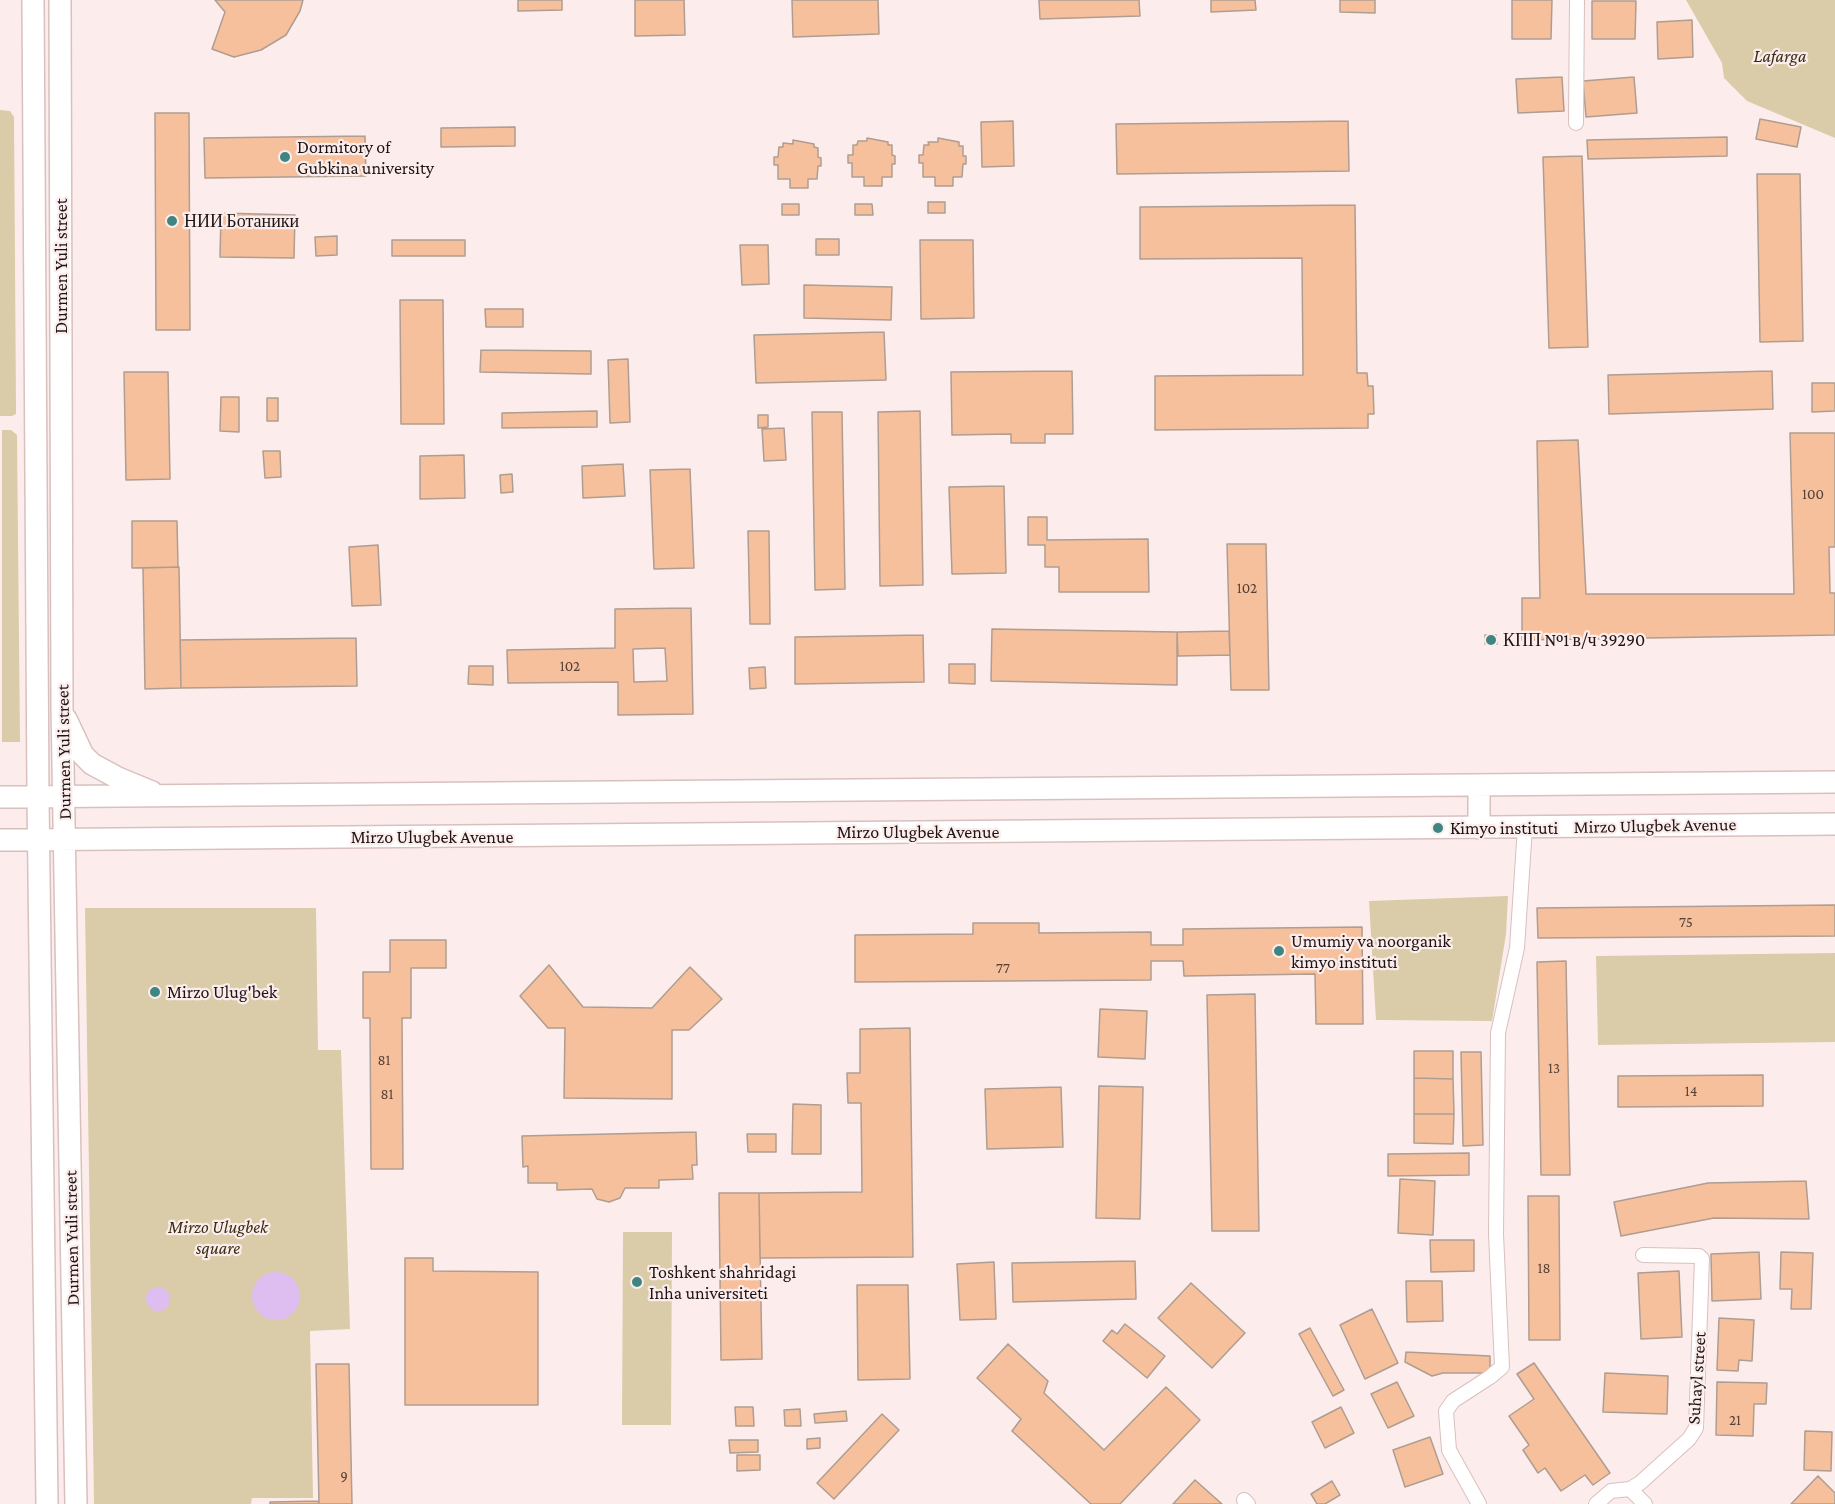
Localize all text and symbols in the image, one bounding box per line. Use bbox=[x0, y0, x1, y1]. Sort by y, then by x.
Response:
park label: Lafarga bbox=[1754, 45, 1806, 67]
place label: Dormitory of Gubkina university bbox=[297, 136, 434, 178]
marker: Dormitory of Gubkina university bbox=[278, 150, 292, 164]
street label: Durmen Yuli street bbox=[50, 198, 72, 334]
place label: НИИ Ботаники bbox=[184, 210, 299, 232]
marker: НИИ Ботаники bbox=[165, 214, 179, 228]
house number: 100 bbox=[1802, 485, 1824, 503]
house number: 102 bbox=[1237, 579, 1257, 597]
place label: КПП №1 в/ч 39290 bbox=[1503, 629, 1645, 651]
marker: КПП №1 в/ч 39290 bbox=[1484, 633, 1498, 647]
house number: 102 bbox=[560, 657, 580, 675]
street label: Durmen Yuli street bbox=[52, 684, 76, 820]
street label: Mirzo Ulugbek Avenue bbox=[1573, 814, 1737, 838]
place label: Kimyo instituti bbox=[1450, 817, 1558, 839]
street label: Mirzo Ulugbek Avenue bbox=[837, 821, 999, 843]
marker: Kimyo instituti bbox=[1431, 821, 1445, 835]
street label: Mirzo Ulugbek Avenue bbox=[351, 826, 513, 848]
house number: 75 bbox=[1679, 913, 1693, 931]
place label: Umumiy va noorganik kimyo instituti bbox=[1291, 930, 1451, 972]
marker: Umumiy va noorganik kimyo instituti bbox=[1272, 944, 1286, 958]
house number: 77 bbox=[996, 959, 1010, 977]
place label: Mirzo Ulug'bek bbox=[167, 981, 277, 1003]
marker: Mirzo Ulug'bek bbox=[148, 985, 162, 999]
house number: 81 bbox=[377, 1051, 391, 1069]
house number: 13 bbox=[1548, 1059, 1560, 1077]
house number: 14 bbox=[1685, 1082, 1697, 1100]
house number: 81 bbox=[380, 1085, 394, 1103]
street label: Durmen Yuli street bbox=[60, 1170, 84, 1306]
park label: Mirzo Ulugbek square bbox=[168, 1216, 268, 1258]
house number: 18 bbox=[1537, 1259, 1551, 1277]
place label: Toshkent shahridagi Inha universiteti bbox=[649, 1261, 796, 1304]
marker: Toshkent shahridagi Inha universiteti bbox=[630, 1275, 644, 1289]
street label: Suhayl street bbox=[1683, 1331, 1711, 1425]
house number: 21 bbox=[1729, 1411, 1741, 1429]
house number: 9 bbox=[340, 1467, 348, 1485]

